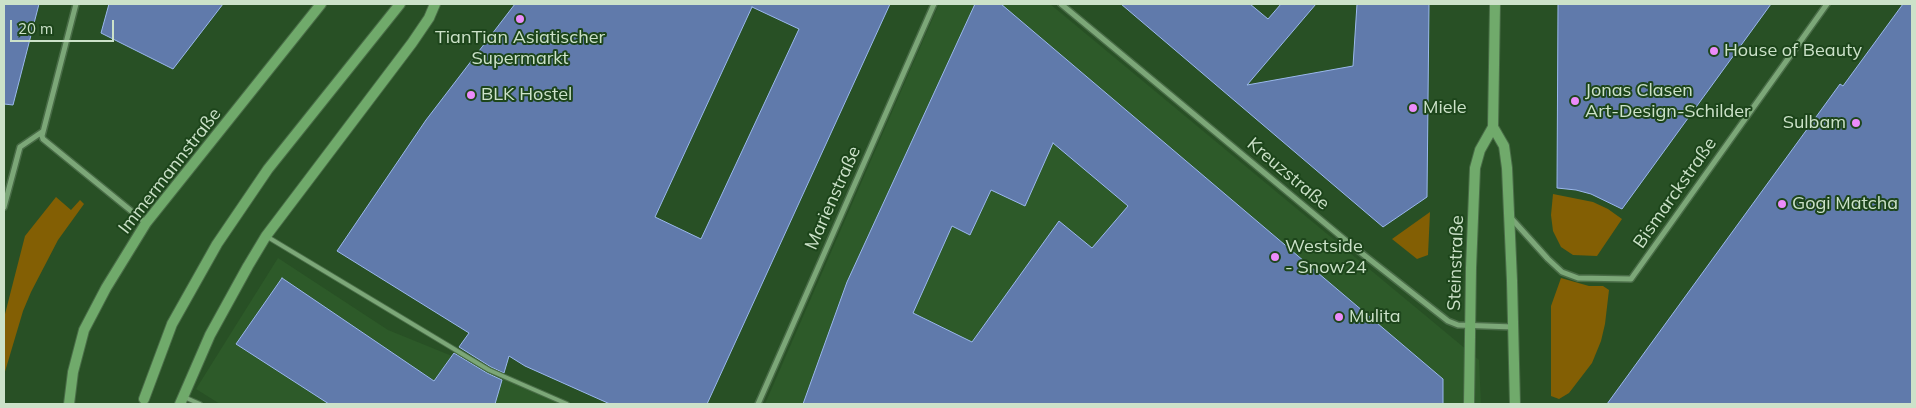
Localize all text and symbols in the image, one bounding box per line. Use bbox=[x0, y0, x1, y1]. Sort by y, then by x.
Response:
scale bar bbox=[12, 10, 116, 42]
marker: TianTian Asiatischer Supermarkt bbox=[514, 13, 526, 25]
text: 20 m bbox=[18, 19, 53, 38]
place label: TianTian Asiatischer Supermarkt bbox=[435, 27, 605, 70]
place label: House of Beauty bbox=[1724, 40, 1862, 62]
marker: House of Beauty bbox=[1708, 45, 1720, 57]
place label: Jonas Clasen Art-Design-Schilder bbox=[1585, 80, 1751, 122]
place label: BLK Hostel bbox=[481, 84, 572, 106]
marker: BLK Hostel bbox=[465, 89, 477, 101]
marker: Jonas Clasen Art-Design-Schilder bbox=[1569, 95, 1581, 107]
place label: Miele bbox=[1423, 97, 1467, 119]
marker: Miele bbox=[1407, 102, 1419, 114]
street label: Immermannstraße bbox=[114, 104, 226, 238]
place label: Sulbam bbox=[1783, 112, 1846, 134]
marker: Sulbam bbox=[1850, 117, 1862, 129]
street label: Kreuzstraße bbox=[1242, 133, 1334, 215]
street label: Bismarckstraße bbox=[1629, 134, 1721, 252]
street label: Marienstraße bbox=[801, 143, 865, 253]
place label: Gogi Matcha bbox=[1792, 193, 1898, 215]
marker: Gogi Matcha bbox=[1776, 198, 1788, 210]
street label: Steinstraße bbox=[1444, 215, 1468, 311]
place label: Westside - Snow24 bbox=[1285, 236, 1367, 278]
marker: Westside - Snow24 bbox=[1269, 251, 1281, 263]
place label: Mulita bbox=[1349, 306, 1400, 328]
marker: Mulita bbox=[1333, 311, 1345, 323]

